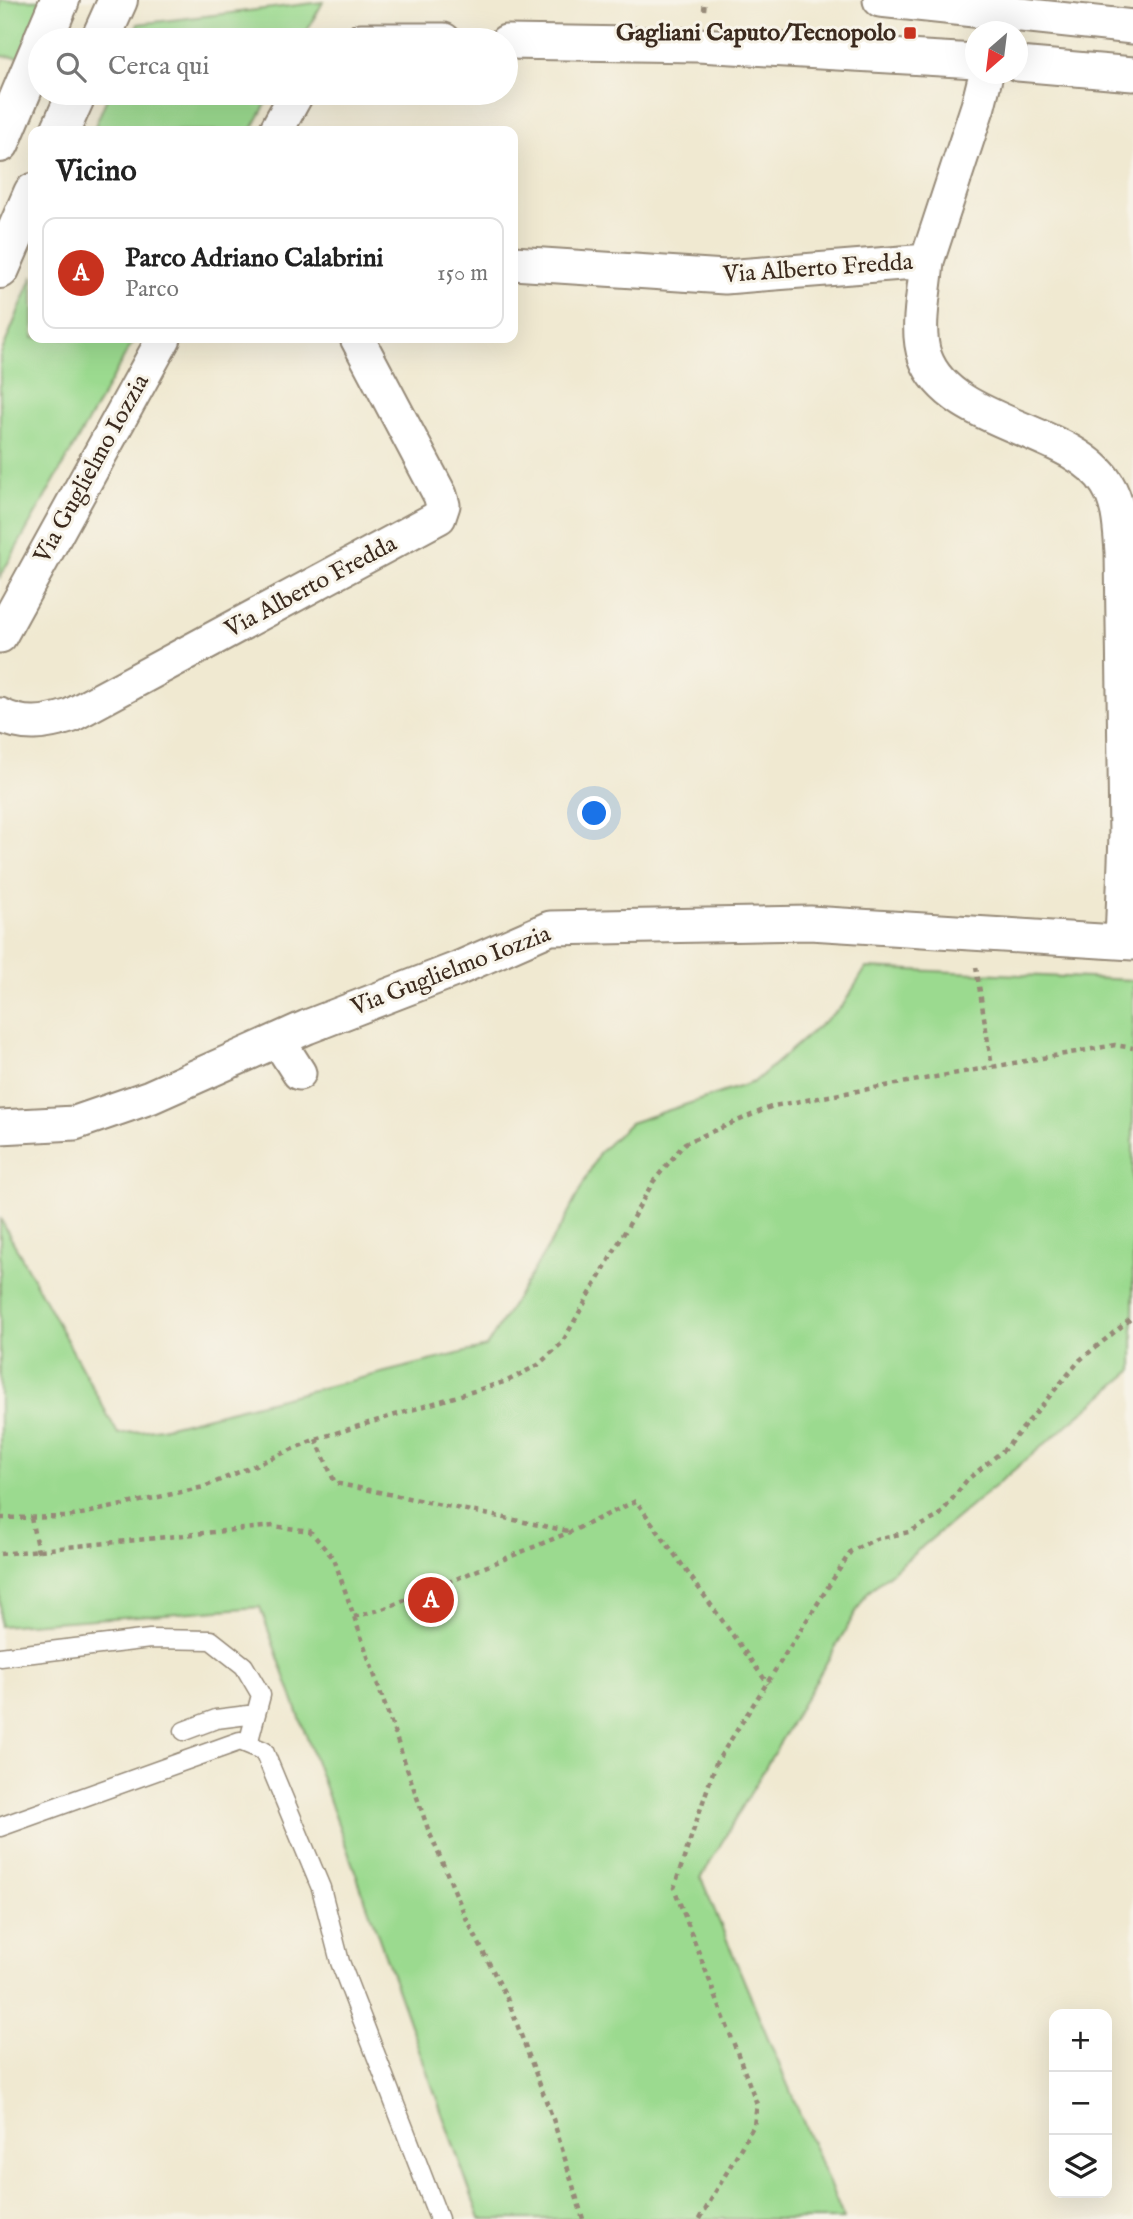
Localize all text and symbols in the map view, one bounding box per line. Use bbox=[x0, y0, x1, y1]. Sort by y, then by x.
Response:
place label: Gagliani Caputo/Tecnopolo bbox=[616, 18, 896, 49]
north arrow bbox=[965, 21, 1028, 84]
marker: Gagliani Caputo/Tecnopolo bbox=[902, 25, 918, 41]
search box bbox=[28, 28, 518, 105]
icon: search bbox=[52, 48, 90, 86]
text: Cerca qui bbox=[108, 50, 209, 83]
text: Vicino bbox=[56, 153, 137, 191]
text: Parco Adriano Calabrini bbox=[125, 242, 384, 275]
street label: Via Alberto Fredda bbox=[721, 247, 915, 291]
text: A bbox=[73, 259, 89, 288]
text: 150 m bbox=[437, 259, 488, 288]
text: Parco bbox=[125, 275, 179, 304]
street label: Via Guglielmo Iozzia bbox=[27, 369, 157, 570]
street label: Via Alberto Fredda bbox=[219, 528, 403, 646]
your location bbox=[577, 796, 611, 830]
street label: Via Guglielmo Iozzia bbox=[346, 918, 556, 1024]
pin: A bbox=[408, 1574, 454, 1626]
map controls bbox=[1049, 2009, 1112, 2198]
button: + bbox=[1049, 2009, 1112, 2072]
button: − bbox=[1049, 2072, 1112, 2135]
button: layers bbox=[1049, 2135, 1112, 2198]

